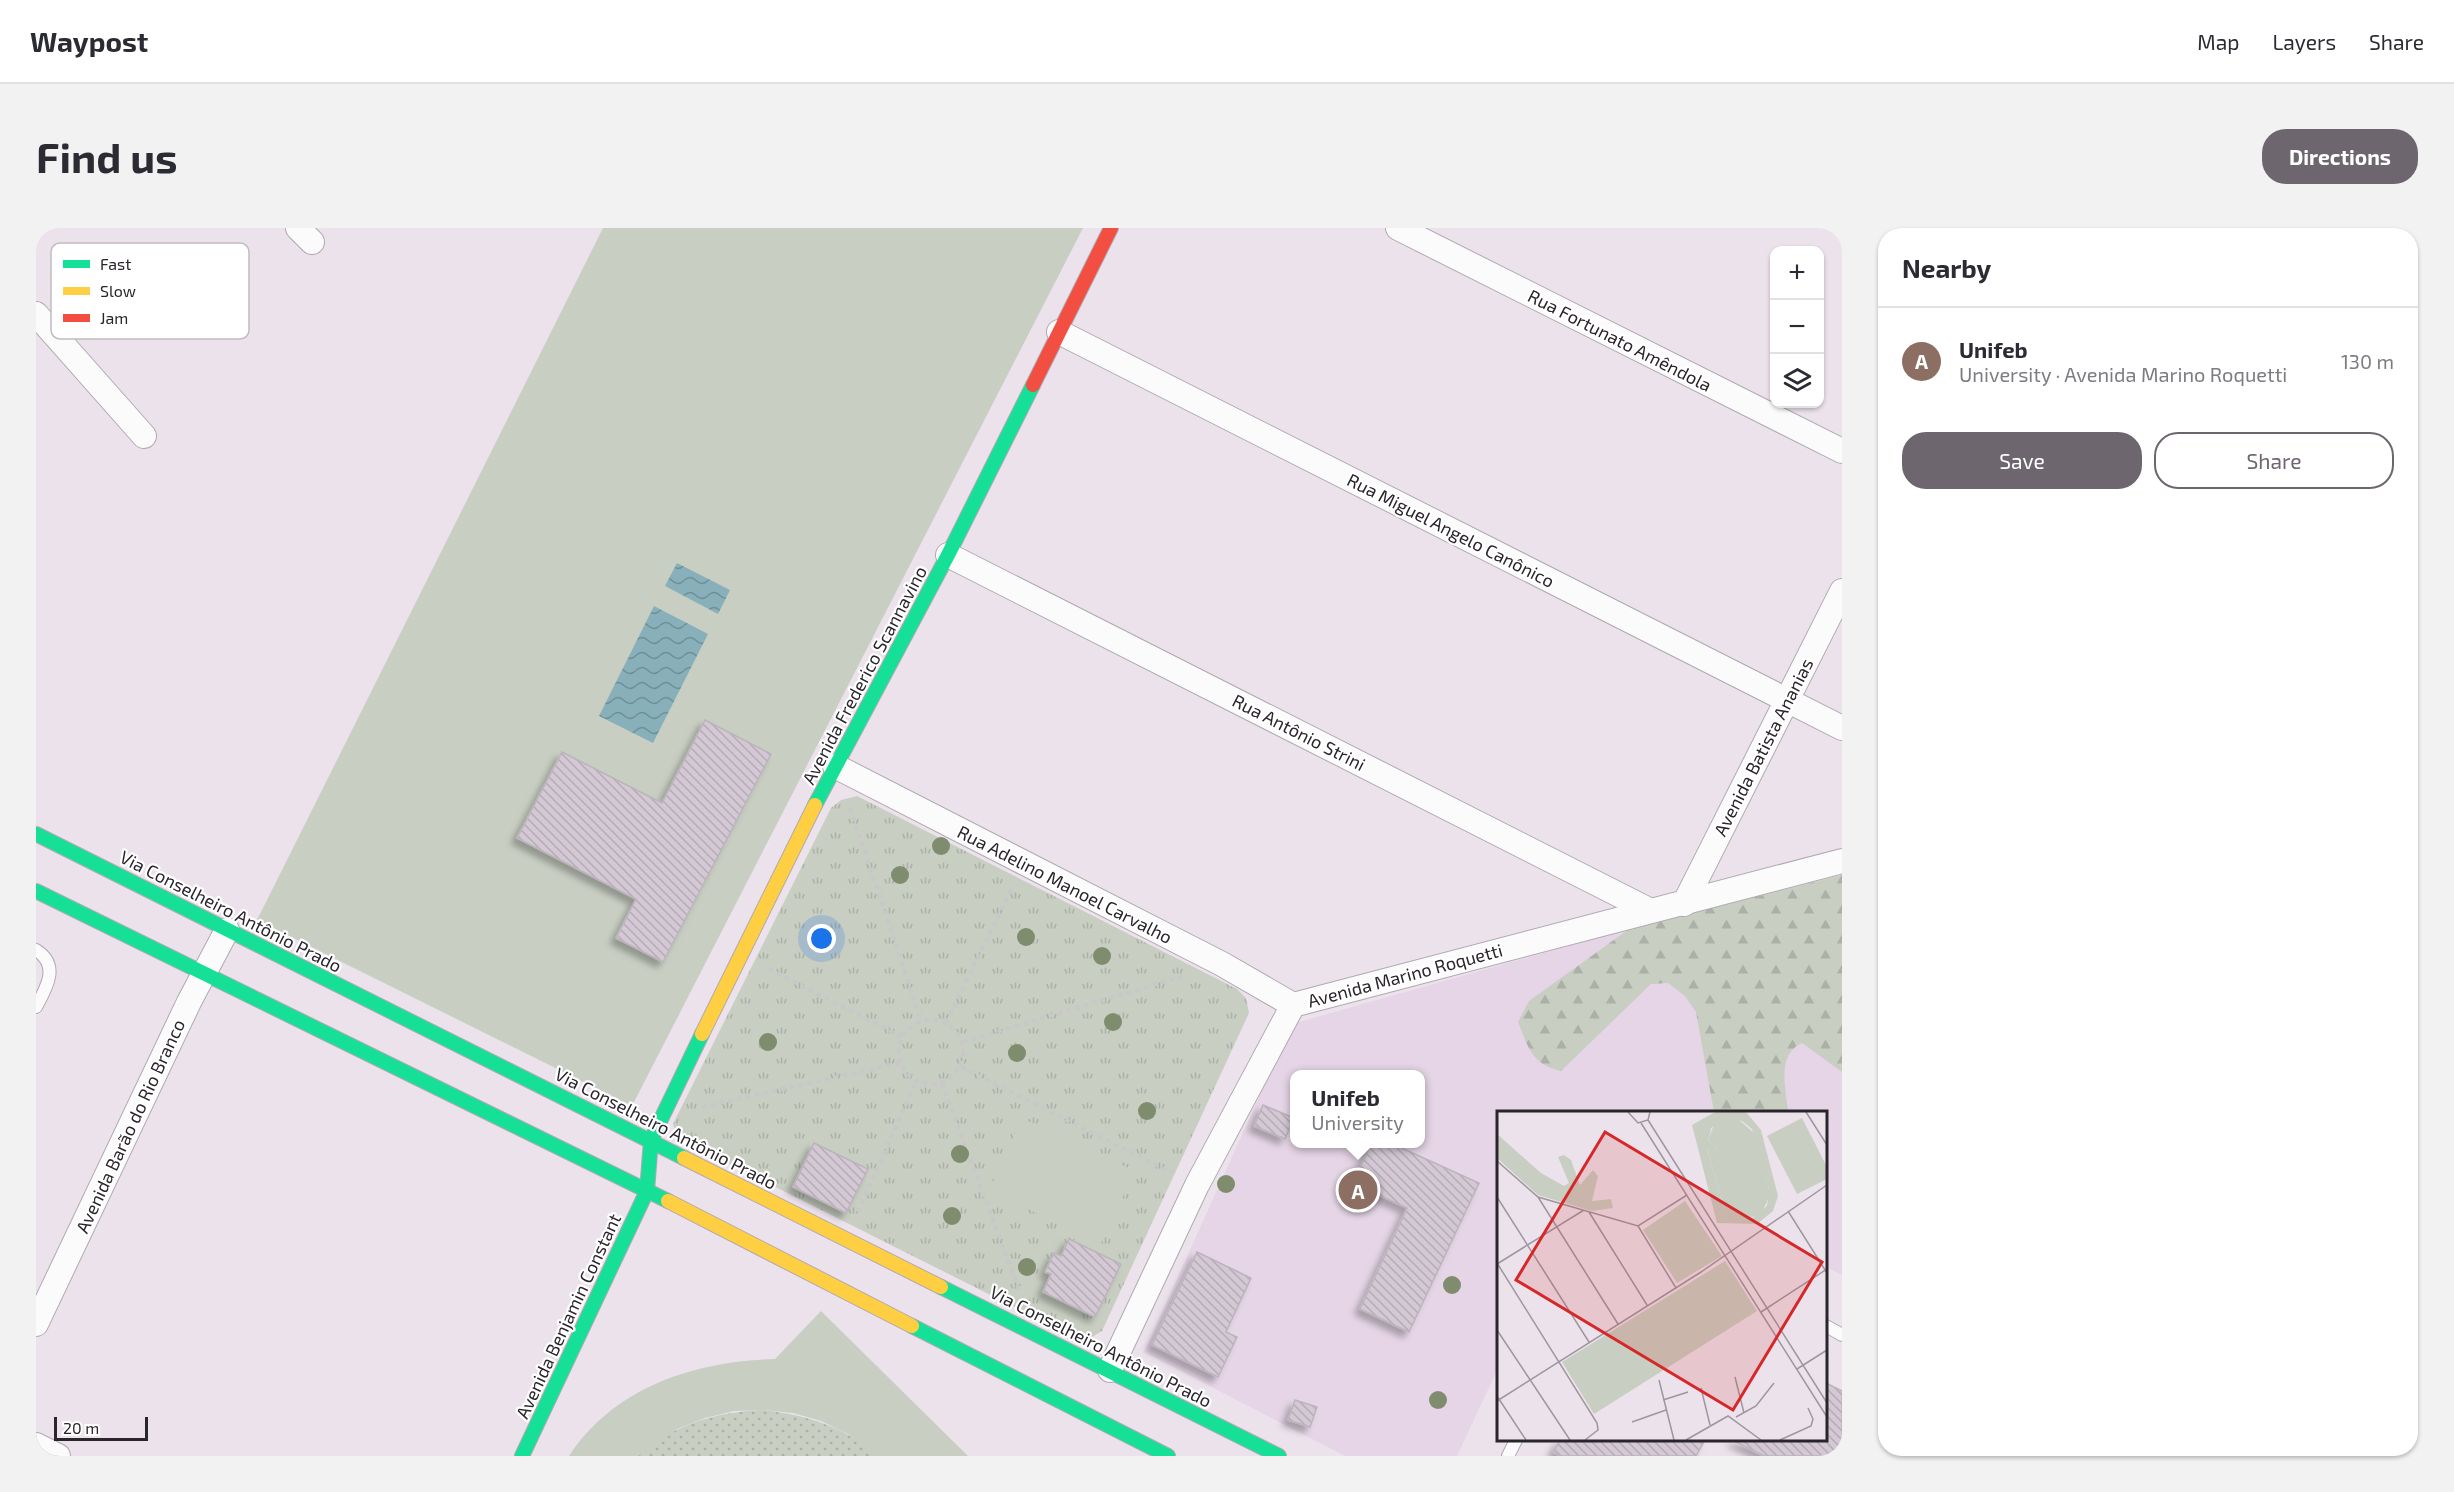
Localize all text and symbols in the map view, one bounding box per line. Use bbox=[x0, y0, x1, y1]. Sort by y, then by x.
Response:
text: Waypost bbox=[30, 24, 148, 58]
text: Map bbox=[2197, 29, 2239, 54]
text: Layers bbox=[2272, 29, 2336, 54]
text: Share bbox=[2369, 29, 2424, 54]
button: Directions bbox=[2262, 129, 2418, 184]
text: Find us bbox=[36, 131, 178, 181]
legend bbox=[51, 243, 249, 339]
map controls bbox=[1770, 246, 1824, 408]
button: + bbox=[1770, 246, 1824, 300]
text: Nearby bbox=[1902, 252, 1991, 283]
text: Fast bbox=[100, 254, 131, 273]
text: Slow bbox=[100, 281, 136, 300]
street label: Rua Fortunato Amêndola bbox=[1525, 284, 1715, 396]
button: − bbox=[1770, 300, 1824, 354]
text: Jam bbox=[100, 308, 128, 327]
text: Unifeb bbox=[1959, 336, 2028, 362]
text: A bbox=[1915, 349, 1928, 373]
text: 130 m bbox=[2341, 349, 2394, 373]
button: layers bbox=[1770, 354, 1824, 408]
text: University · Avenida Marino Roquetti bbox=[1959, 362, 2287, 386]
button: Save bbox=[1902, 432, 2142, 489]
button: Share bbox=[2154, 432, 2394, 489]
street label: Rua Miguel Angelo Canônico bbox=[1344, 468, 1558, 592]
street label: Avenida Frederico Scannavino bbox=[797, 562, 931, 788]
street label: Avenida Batista Ananias bbox=[1709, 655, 1817, 839]
street label: Rua Antônio Strini bbox=[1229, 689, 1369, 775]
street label: Rua Adelino Manoel Carvalho bbox=[954, 820, 1176, 948]
street label: Via Conselheiro Antônio Prado bbox=[116, 845, 346, 977]
your location bbox=[807, 924, 836, 953]
street label: Avenida Marino Roquetti bbox=[1305, 938, 1505, 1012]
street label: Avenida Barão do Rio Branco bbox=[71, 1016, 189, 1236]
street label: Via Conselheiro Antônio Prado bbox=[551, 1062, 781, 1194]
popup bbox=[1290, 1070, 1425, 1148]
text: Unifeb bbox=[1311, 1084, 1380, 1110]
text: University bbox=[1311, 1110, 1404, 1134]
inset map bbox=[1497, 1111, 1827, 1441]
pin: A bbox=[1338, 1168, 1378, 1212]
street label: Avenida Benjamin Constant bbox=[511, 1210, 625, 1422]
street label: Via Conselheiro Antônio Prado bbox=[986, 1280, 1216, 1412]
scale bar bbox=[54, 1414, 148, 1442]
text: 20 m bbox=[63, 1418, 99, 1437]

